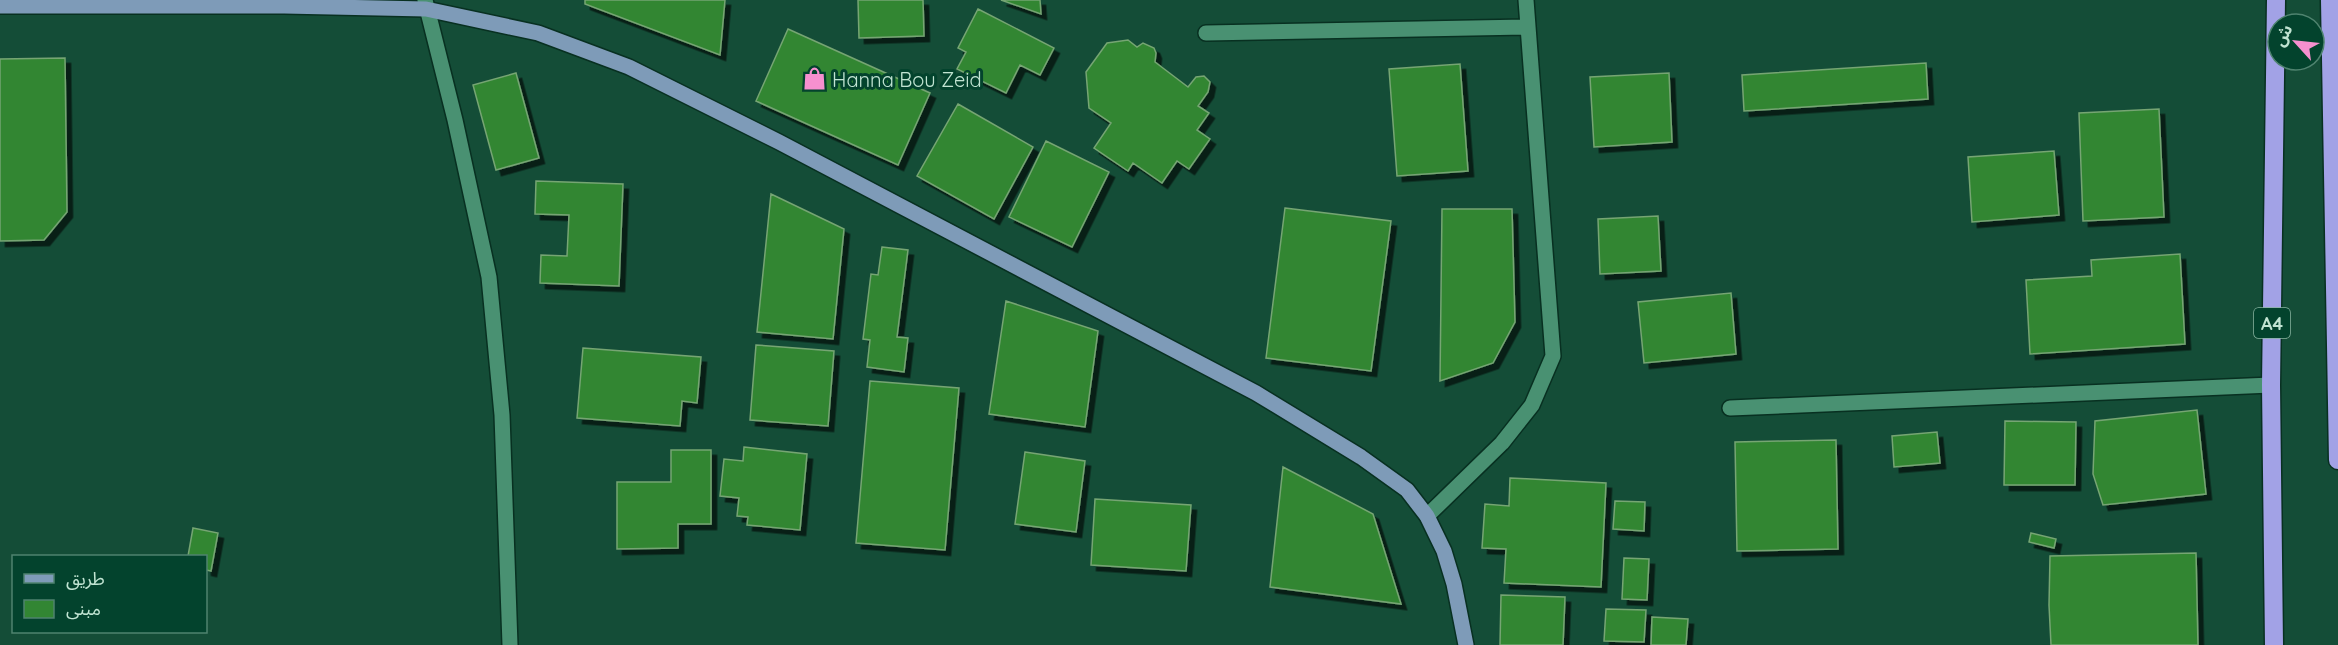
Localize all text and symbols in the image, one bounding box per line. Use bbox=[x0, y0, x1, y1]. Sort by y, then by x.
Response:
north arrow bbox=[2266, 12, 2326, 72]
text: ش bbox=[2269, 21, 2297, 49]
shop icon: Hanna Bou Zeid bbox=[801, 66, 827, 92]
place label: Hanna Bou Zeid bbox=[832, 67, 982, 92]
road number: A4 bbox=[2254, 308, 2290, 338]
legend bbox=[12, 555, 207, 633]
text: طريق bbox=[66, 567, 105, 590]
text: مبنى bbox=[66, 597, 101, 620]

